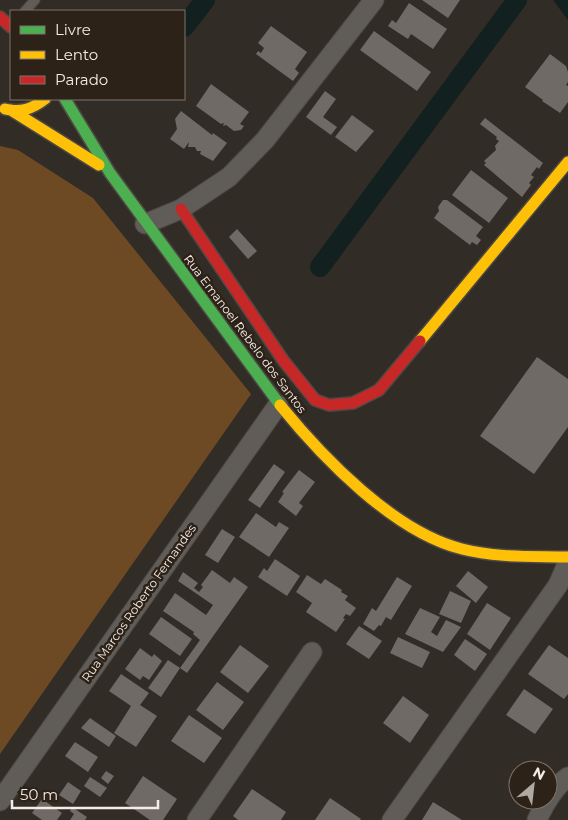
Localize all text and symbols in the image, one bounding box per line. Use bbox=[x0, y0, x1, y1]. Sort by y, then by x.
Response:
legend bbox=[10, 10, 185, 100]
text: Livre bbox=[55, 20, 91, 39]
text: Lento bbox=[55, 45, 98, 64]
text: Parado bbox=[55, 70, 108, 89]
street label: Rua Emanoel Rebelo dos Santos bbox=[181, 252, 310, 416]
street label: Rua Marcos Roberto Fernandes bbox=[78, 521, 199, 684]
north arrow bbox=[508, 760, 558, 810]
text: N bbox=[530, 763, 548, 784]
scale bar bbox=[12, 778, 159, 810]
text: 50 m bbox=[20, 785, 58, 804]

